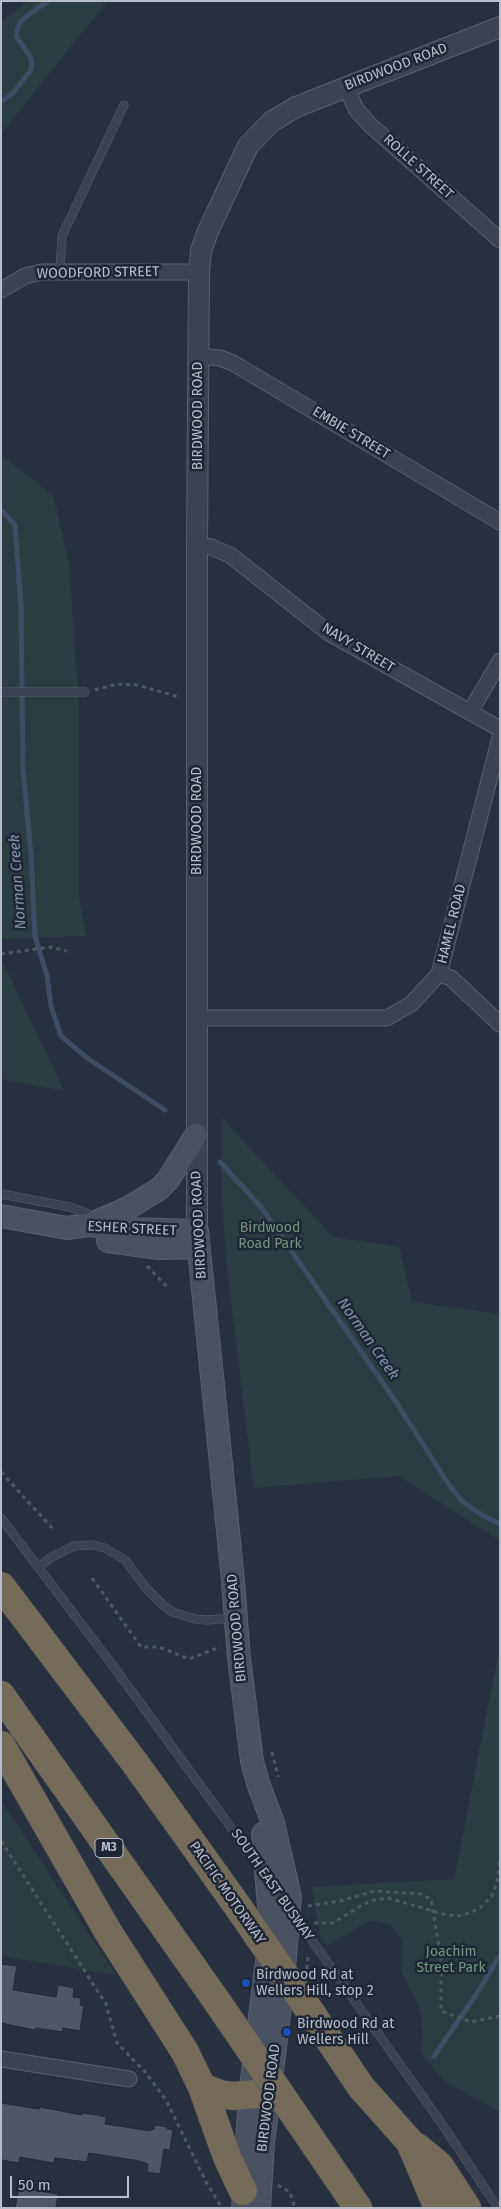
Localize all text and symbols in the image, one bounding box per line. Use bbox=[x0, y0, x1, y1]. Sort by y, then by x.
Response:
street label: BIRDWOOD ROAD bbox=[342, 40, 450, 94]
street label: ROLLE STREET bbox=[380, 131, 456, 203]
street label: WOODFORD STREET bbox=[37, 264, 159, 282]
street label: BIRDWOOD ROAD bbox=[190, 362, 206, 470]
street label: EMBIE STREET bbox=[309, 403, 393, 463]
street label: NAVY STREET bbox=[319, 620, 397, 676]
street label: BIRDWOOD ROAD bbox=[189, 767, 205, 875]
water label: Norman Creek bbox=[6, 834, 30, 930]
street label: HAMEL ROAD bbox=[434, 882, 470, 966]
street label: BIRDWOOD ROAD bbox=[188, 1170, 210, 1280]
street label: ESHER STREET bbox=[87, 1218, 177, 1240]
park label: Birdwood Road Park bbox=[238, 1220, 302, 1252]
water label: Norman Creek bbox=[333, 1295, 403, 1383]
street label: BIRDWOOD ROAD bbox=[224, 1573, 250, 1683]
street label: SOUTH EAST BUSWAY bbox=[227, 1826, 317, 1944]
road number: M3 bbox=[95, 1839, 123, 1858]
street label: PACIFIC MOTORWAY bbox=[185, 1839, 269, 1947]
park label: Joachim Street Park bbox=[416, 1944, 486, 1976]
place label: Birdwood Rd at Wellers Hill, stop 2 bbox=[256, 1967, 374, 2000]
marker: Birdwood Rd at Wellers Hill, stop 2 bbox=[240, 1977, 252, 1989]
place label: Birdwood Rd at Wellers Hill bbox=[297, 2016, 394, 2048]
marker: Birdwood Rd at Wellers Hill bbox=[281, 2026, 293, 2038]
street label: BIRDWOOD ROAD bbox=[254, 2043, 284, 2153]
scale bar bbox=[12, 2166, 131, 2198]
text: 50 m bbox=[18, 2176, 51, 2194]

